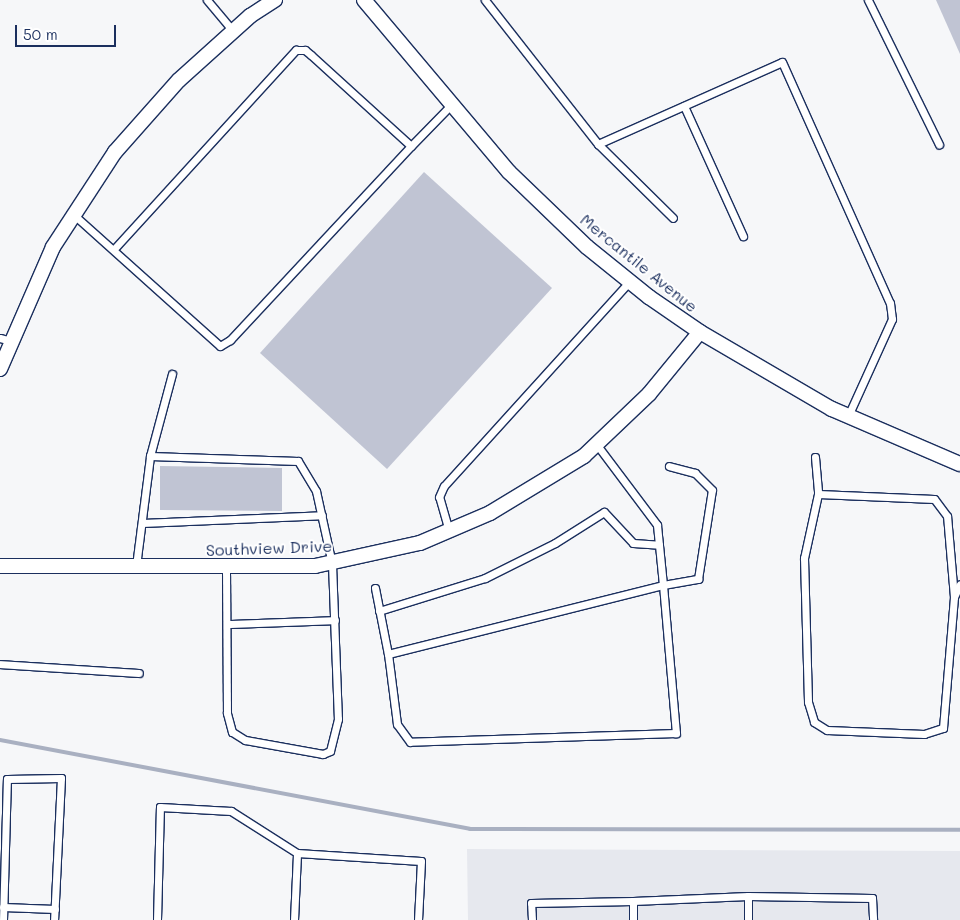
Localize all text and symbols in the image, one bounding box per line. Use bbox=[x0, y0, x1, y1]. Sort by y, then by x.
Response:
scale bar bbox=[18, 15, 119, 47]
text: 50 m bbox=[23, 24, 58, 44]
street label: Mercantile Avenue bbox=[577, 210, 701, 316]
street label: Southview Drive bbox=[206, 536, 332, 560]

